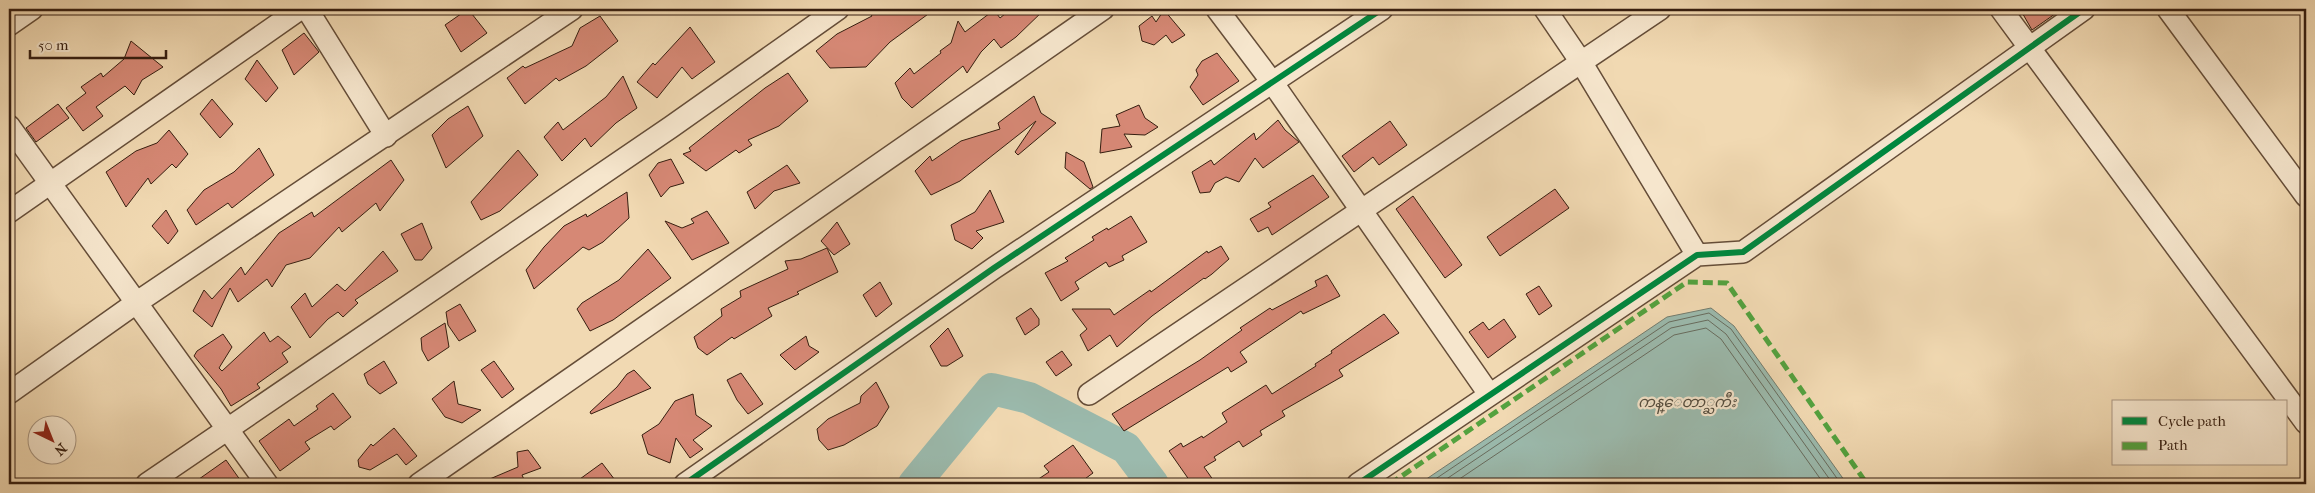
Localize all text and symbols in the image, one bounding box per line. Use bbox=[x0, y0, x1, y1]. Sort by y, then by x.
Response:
scale bar bbox=[30, 28, 166, 60]
text: 50 m bbox=[38, 36, 69, 54]
water label: ကန္ေတာ္ႀကီး bbox=[1638, 391, 1737, 415]
legend bbox=[2112, 400, 2288, 466]
text: Cycle path bbox=[2158, 412, 2226, 430]
north arrow bbox=[28, 416, 78, 466]
text: Path bbox=[2158, 436, 2188, 454]
text: N bbox=[51, 439, 70, 459]

